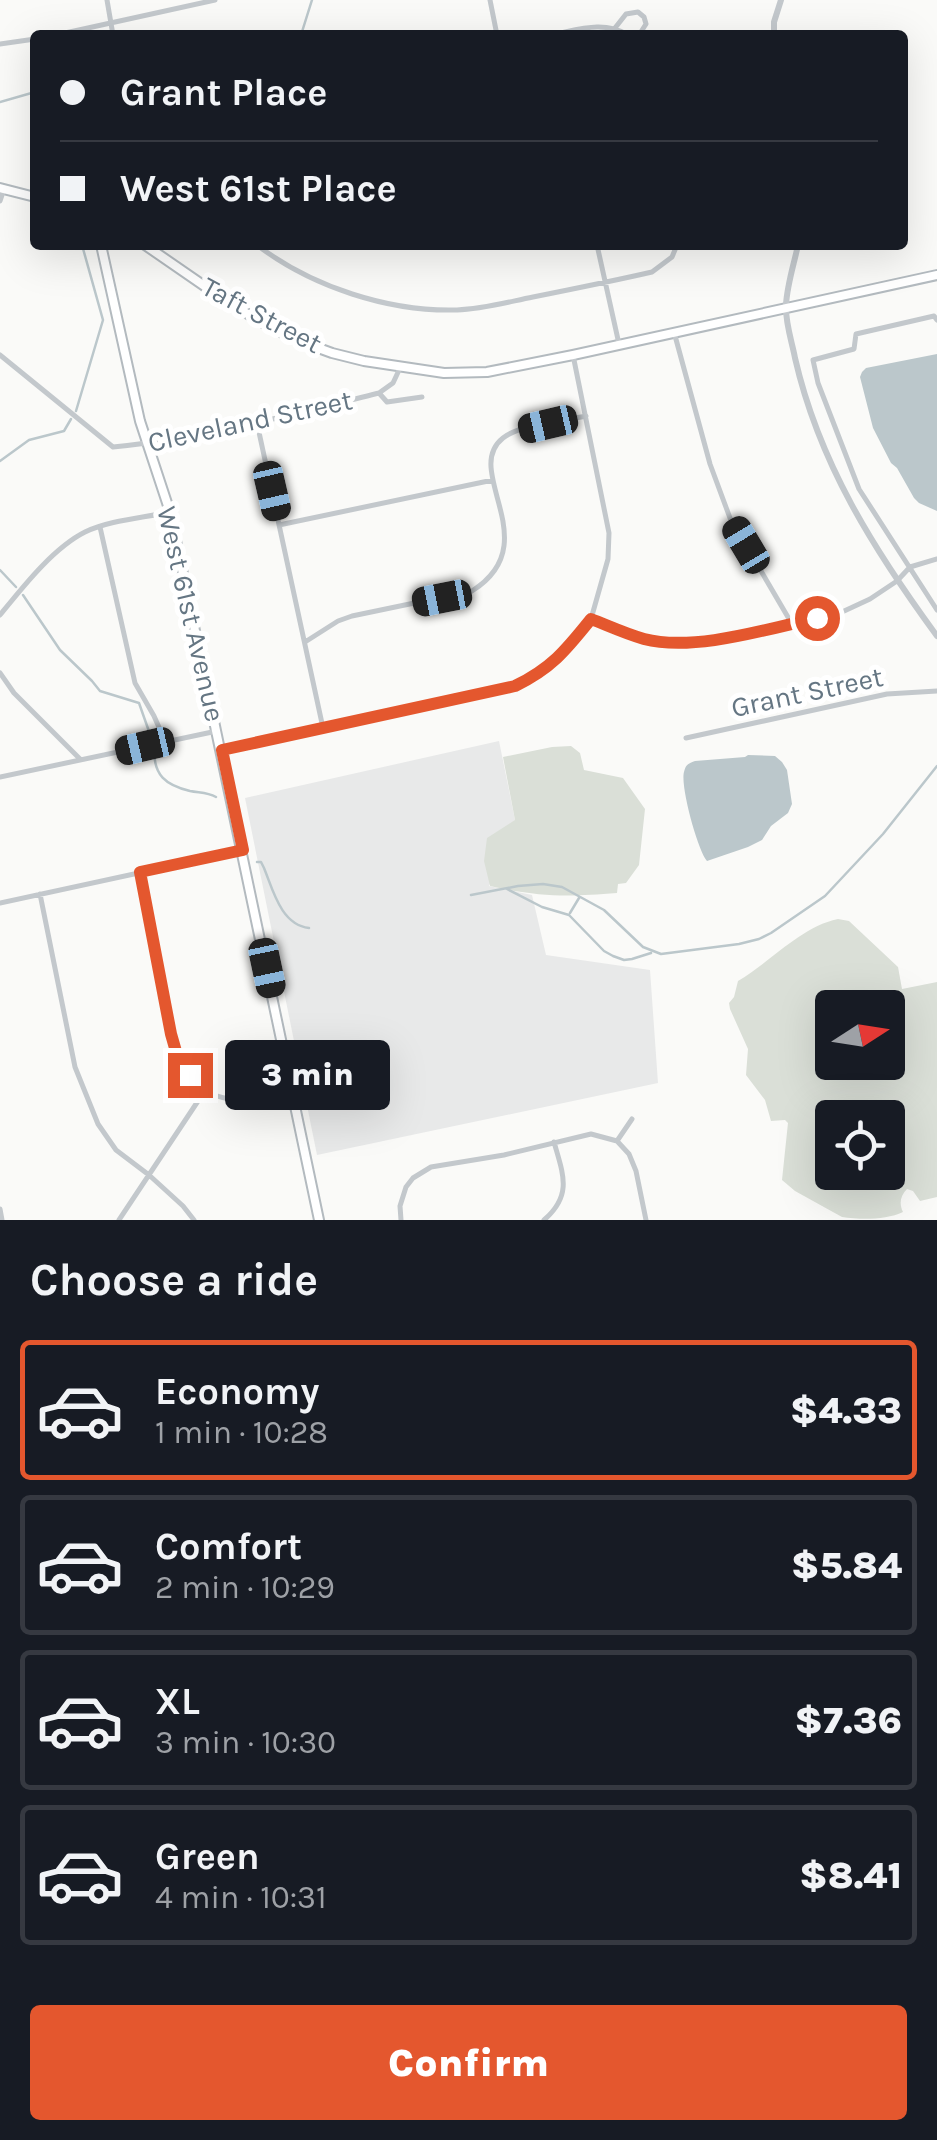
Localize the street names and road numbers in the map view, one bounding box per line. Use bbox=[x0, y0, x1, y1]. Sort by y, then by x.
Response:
street label: Taft Street bbox=[197, 270, 327, 360]
street label: Cleveland Street bbox=[145, 383, 355, 459]
street label: West 61st Avenue bbox=[150, 503, 232, 725]
street label: Grant Street bbox=[728, 660, 886, 724]

